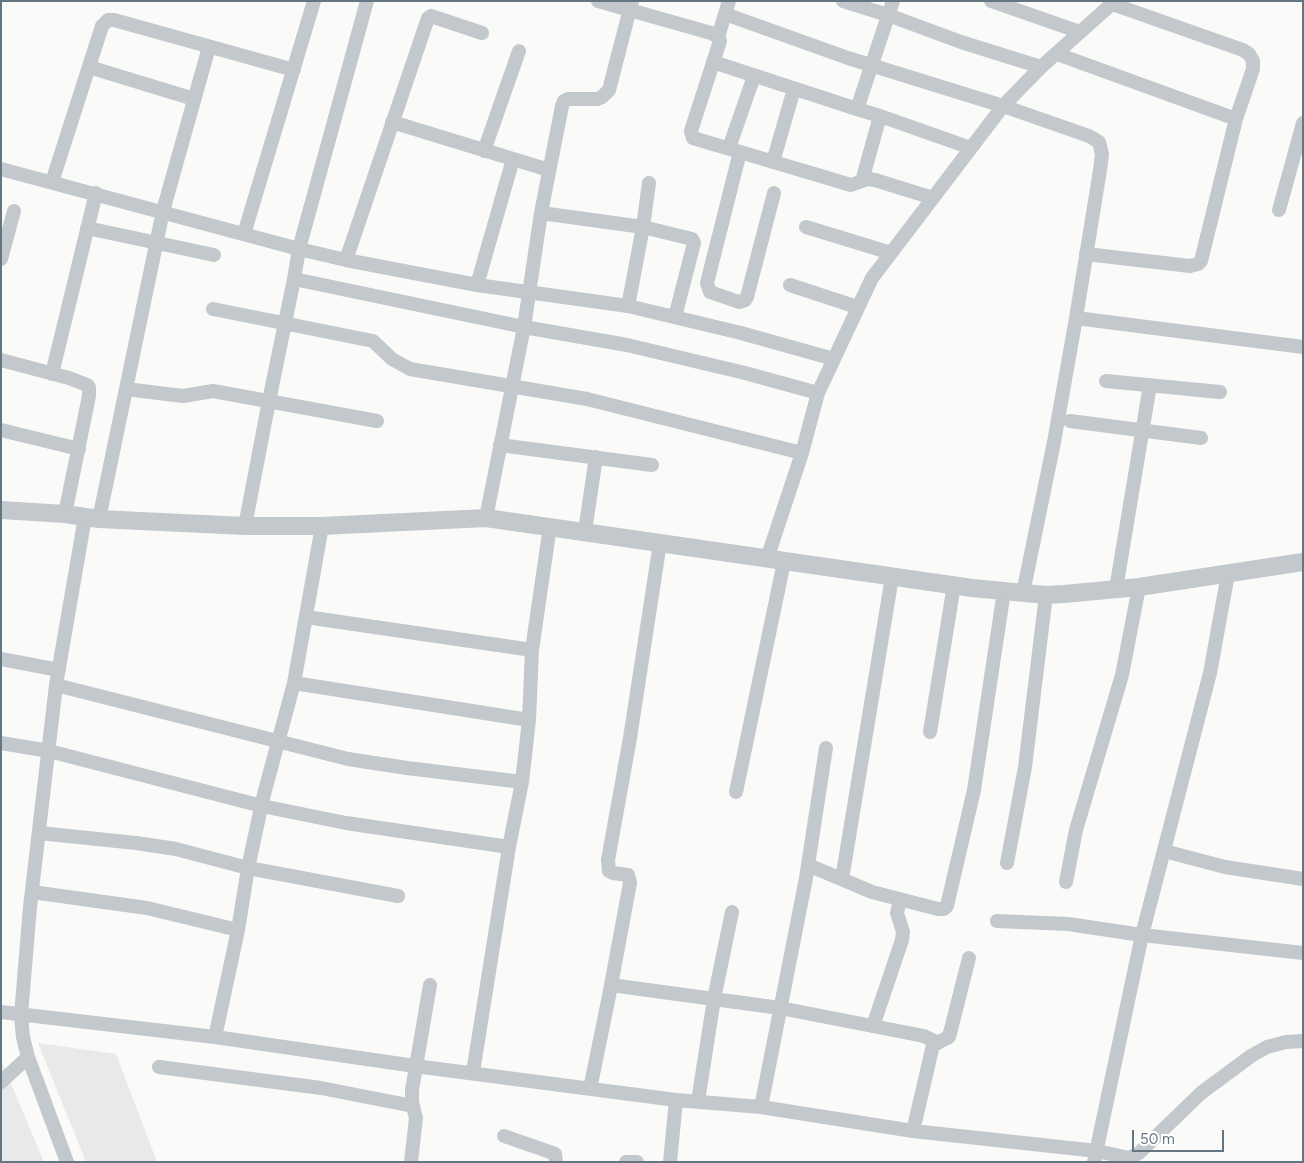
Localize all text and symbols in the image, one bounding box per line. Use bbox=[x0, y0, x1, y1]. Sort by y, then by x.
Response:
scale bar bbox=[1134, 1120, 1226, 1152]
text: 50 m bbox=[1140, 1130, 1175, 1148]

